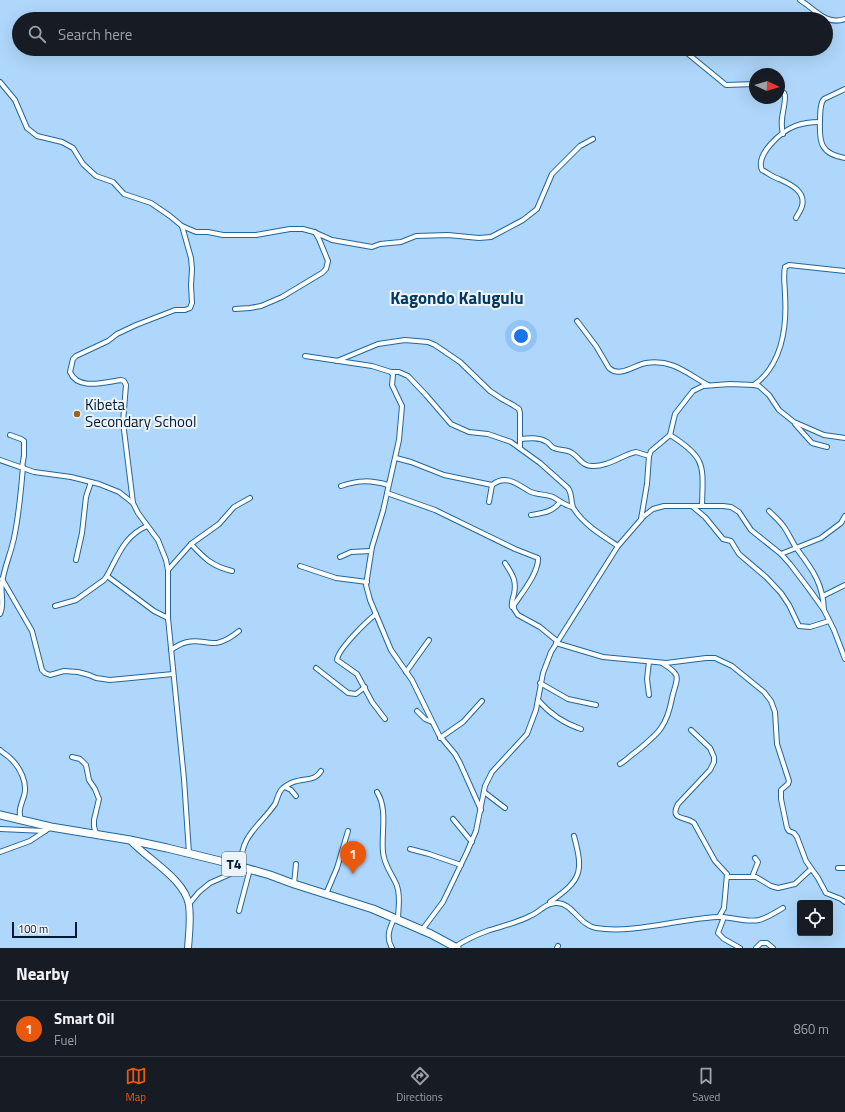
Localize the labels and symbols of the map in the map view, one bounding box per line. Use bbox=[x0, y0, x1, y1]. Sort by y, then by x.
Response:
north arrow bbox=[749, 68, 785, 104]
district label: Kagondo Kalugulu bbox=[390, 285, 524, 311]
your location bbox=[511, 326, 531, 346]
place label: Kibeta Secondary School bbox=[85, 393, 196, 433]
marker: Kibeta Secondary School bbox=[72, 409, 82, 419]
pin: 1 bbox=[340, 841, 366, 874]
road number: T4 bbox=[222, 852, 246, 876]
scale bar bbox=[12, 920, 77, 939]

